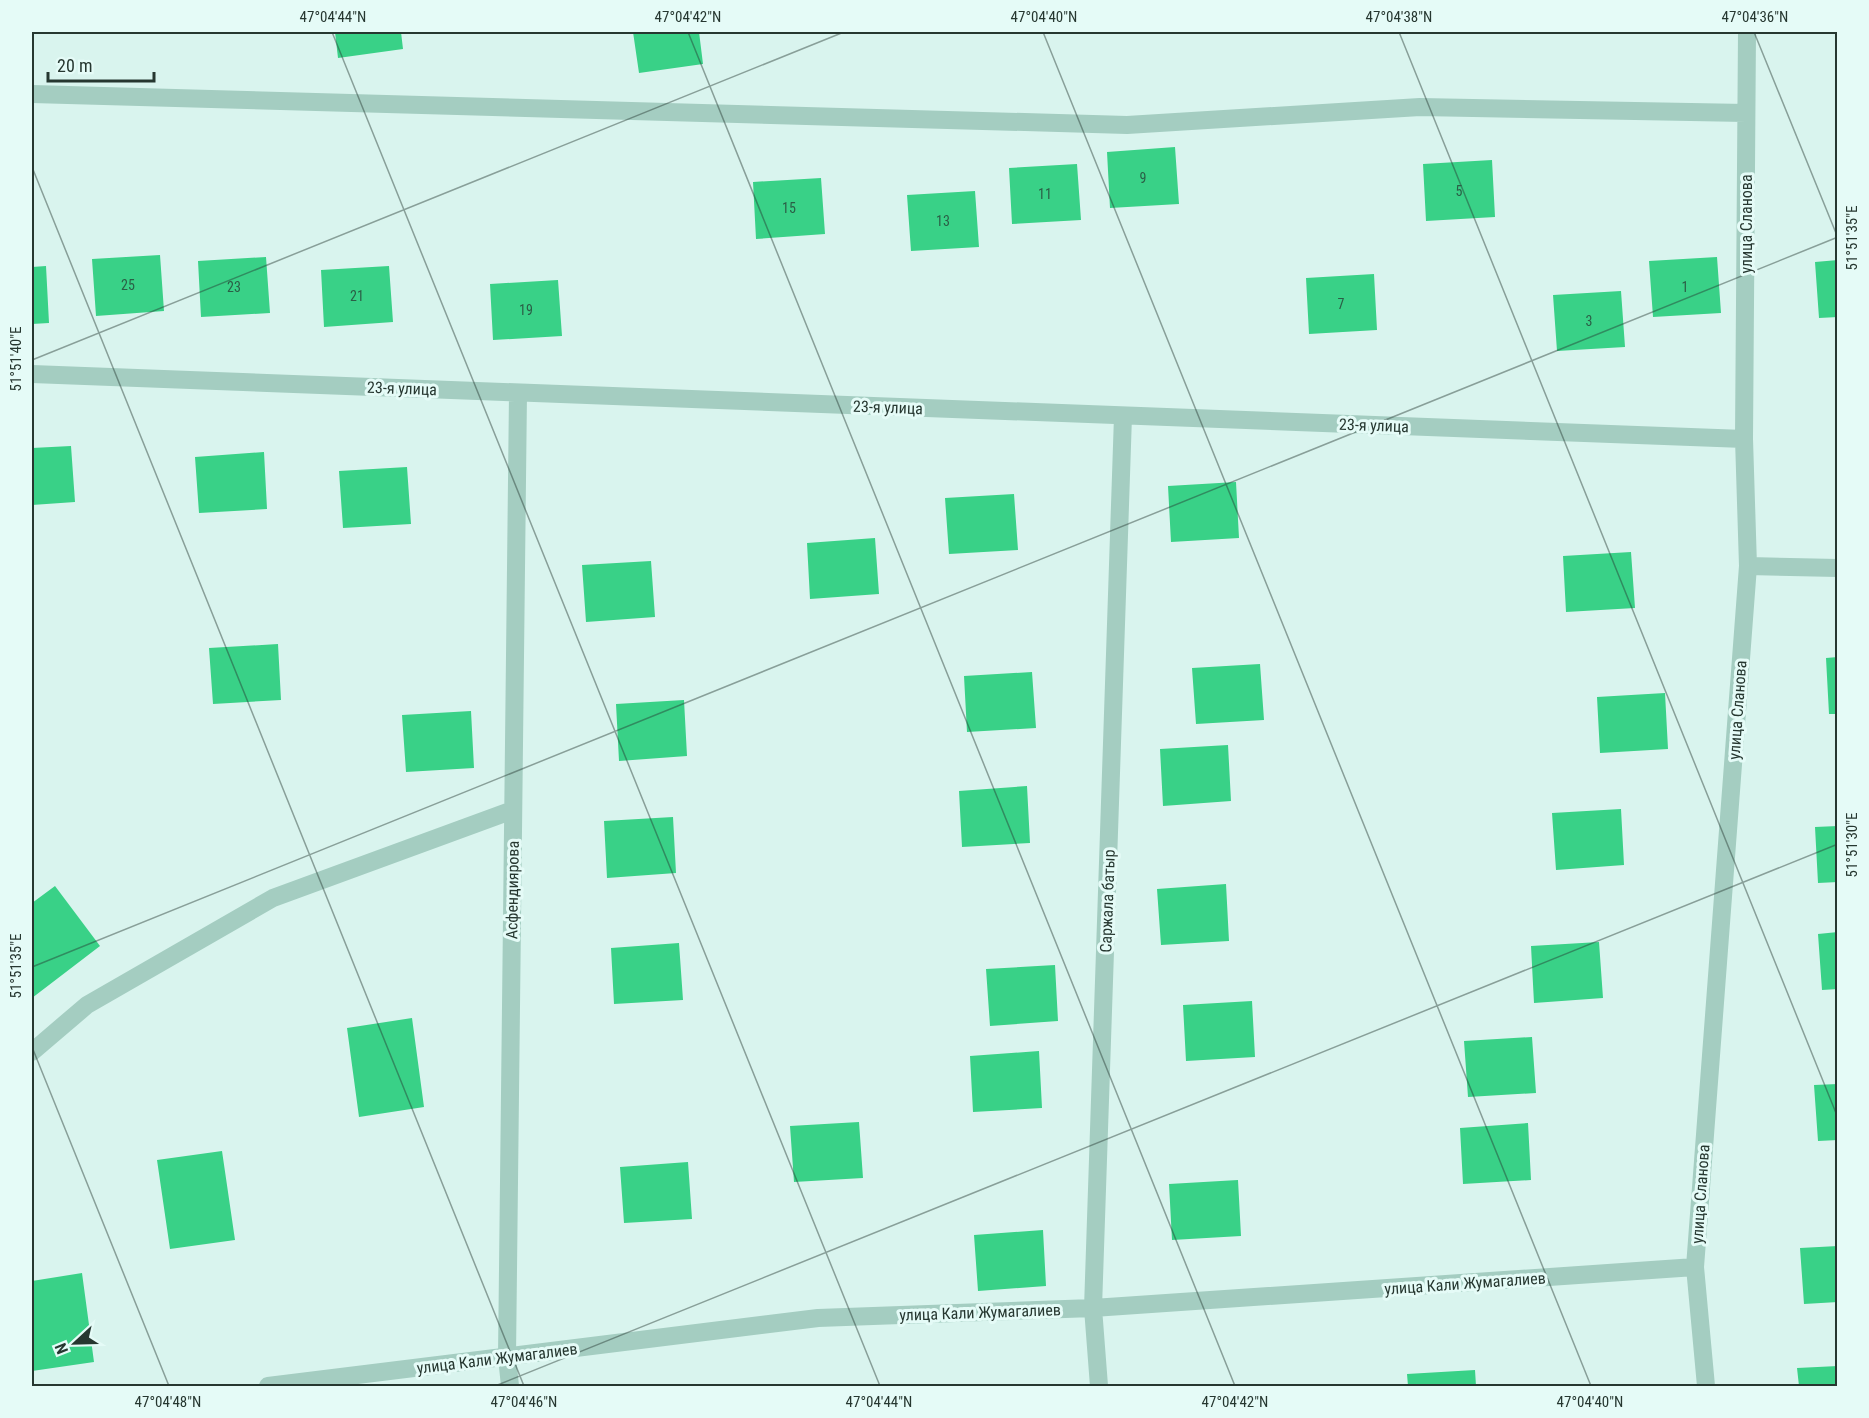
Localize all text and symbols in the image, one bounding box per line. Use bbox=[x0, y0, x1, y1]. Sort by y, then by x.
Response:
text: 47°04'44"N bbox=[300, 8, 366, 26]
text: 47°04'42"N bbox=[655, 8, 721, 26]
text: 47°04'40"N bbox=[1011, 8, 1077, 26]
text: 47°04'38"N bbox=[1366, 8, 1432, 26]
text: 47°04'36"N bbox=[1722, 8, 1788, 26]
scale bar bbox=[48, 45, 154, 83]
text: 20 m bbox=[57, 55, 92, 76]
house number: 9 bbox=[1140, 170, 1146, 186]
street label: улица Сланова bbox=[1737, 174, 1756, 274]
house number: 5 bbox=[1456, 183, 1463, 199]
house number: 11 bbox=[1038, 186, 1052, 202]
house number: 15 bbox=[782, 200, 796, 216]
text: 51°51'35"E bbox=[1843, 206, 1861, 270]
house number: 13 bbox=[936, 213, 950, 229]
house number: 25 bbox=[121, 277, 135, 293]
house number: 23 bbox=[227, 279, 241, 295]
house number: 1 bbox=[1682, 279, 1688, 295]
house number: 21 bbox=[350, 288, 364, 304]
house number: 7 bbox=[1338, 296, 1345, 312]
house number: 19 bbox=[519, 302, 533, 318]
house number: 3 bbox=[1586, 313, 1592, 329]
text: 51°51'40"E bbox=[7, 327, 25, 391]
street label: 23-я улица bbox=[367, 378, 437, 399]
street label: 23-я улица bbox=[853, 397, 923, 418]
street label: 23-я улица bbox=[1339, 415, 1409, 436]
street label: улица Сланова bbox=[1725, 660, 1750, 760]
text: 51°51'30"E bbox=[1843, 813, 1861, 877]
street label: Асфендиярова bbox=[502, 841, 523, 939]
street label: Саржала батыр bbox=[1096, 849, 1119, 953]
text: 51°51'35"E bbox=[7, 934, 25, 998]
street label: улица Сланова bbox=[1688, 1144, 1713, 1244]
street label: улица Кали Жумагалиев bbox=[1384, 1268, 1546, 1299]
street label: улица Кали Жумагалиев bbox=[899, 1300, 1061, 1325]
north arrow bbox=[45, 1313, 105, 1373]
street label: улица Кали Жумагалиев bbox=[416, 1339, 578, 1378]
text: N bbox=[51, 1340, 72, 1357]
text: 47°04'48"N bbox=[135, 1393, 201, 1411]
text: 47°04'46"N bbox=[491, 1393, 557, 1411]
text: 47°04'44"N bbox=[846, 1393, 912, 1411]
text: 47°04'42"N bbox=[1202, 1393, 1268, 1411]
text: 47°04'40"N bbox=[1557, 1393, 1623, 1411]

